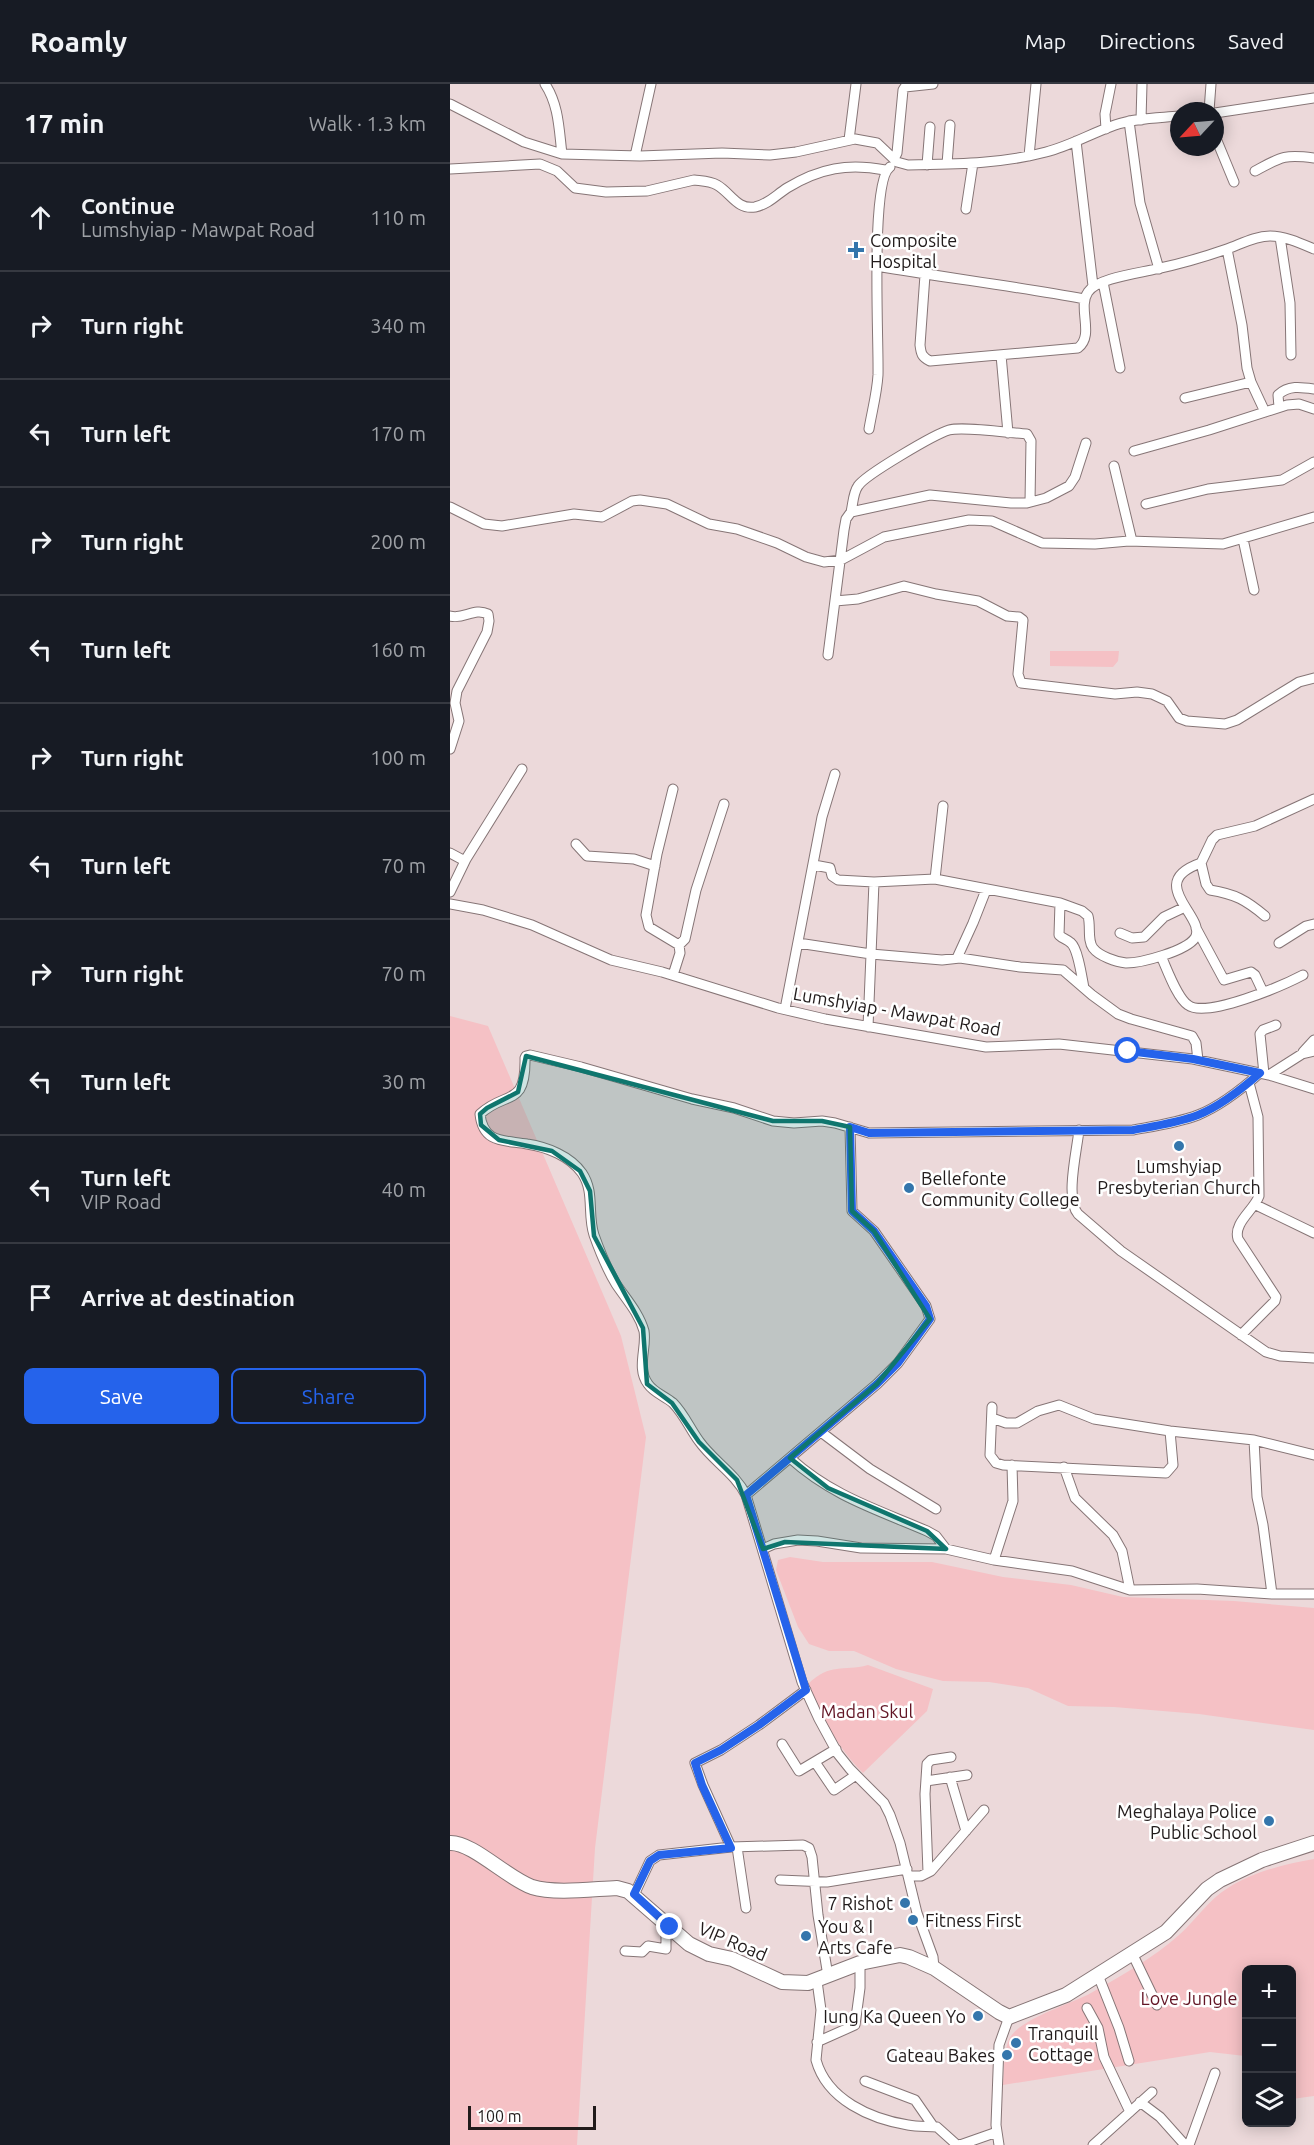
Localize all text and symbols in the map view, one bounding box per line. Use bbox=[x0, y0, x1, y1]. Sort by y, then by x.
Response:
text: Roamly bbox=[30, 26, 127, 57]
text: Map bbox=[1025, 29, 1066, 53]
text: Directions bbox=[1099, 29, 1195, 53]
text: Saved bbox=[1228, 29, 1284, 53]
north arrow bbox=[1170, 102, 1224, 156]
text: 17 min bbox=[24, 109, 104, 138]
text: Walk · 1.3 km bbox=[309, 112, 426, 135]
text: Continue bbox=[81, 193, 175, 218]
icon: ahead bbox=[24, 201, 57, 234]
text: 110 m bbox=[370, 206, 426, 229]
text: Lumshyiap - Mawpat Road bbox=[81, 218, 315, 241]
place label: Composite Hospital bbox=[870, 230, 957, 271]
marker: Composite Hospital bbox=[847, 241, 865, 259]
icon: right bbox=[24, 309, 57, 342]
text: Turn right bbox=[81, 313, 183, 338]
text: 340 m bbox=[370, 314, 426, 337]
icon: left bbox=[24, 417, 57, 450]
text: Turn left bbox=[81, 421, 171, 446]
text: 170 m bbox=[370, 422, 426, 445]
icon: right bbox=[24, 525, 57, 558]
text: Turn right bbox=[81, 529, 183, 554]
text: 200 m bbox=[370, 530, 426, 553]
icon: left bbox=[24, 633, 57, 666]
text: Turn left bbox=[81, 637, 171, 662]
text: 160 m bbox=[370, 638, 426, 661]
icon: right bbox=[24, 741, 57, 774]
text: Turn right bbox=[81, 745, 183, 770]
text: 100 m bbox=[370, 746, 426, 769]
icon: left bbox=[24, 849, 57, 882]
text: Turn left bbox=[81, 853, 171, 878]
text: 70 m bbox=[382, 854, 426, 877]
icon: right bbox=[24, 957, 57, 990]
text: Turn right bbox=[81, 961, 183, 986]
text: 70 m bbox=[382, 962, 426, 985]
street label: Lumshyiap - Mawpat Road bbox=[792, 983, 1002, 1039]
route start bbox=[1114, 1037, 1140, 1063]
icon: left bbox=[24, 1065, 57, 1098]
text: Turn left bbox=[81, 1069, 171, 1094]
text: 30 m bbox=[382, 1070, 426, 1093]
marker: Lumshyiap Presbyterian Church bbox=[1172, 1139, 1186, 1153]
place label: Lumshyiap Presbyterian Church bbox=[1097, 1156, 1261, 1197]
text: Turn left bbox=[81, 1165, 171, 1190]
place label: Bellefonte Community College bbox=[921, 1168, 1080, 1209]
icon: left bbox=[24, 1173, 57, 1206]
text: 40 m bbox=[382, 1178, 426, 1201]
marker: Bellefonte Community College bbox=[902, 1181, 916, 1195]
text: VIP Road bbox=[81, 1190, 161, 1213]
icon: arrive bbox=[24, 1281, 57, 1314]
text: Arrive at destination bbox=[81, 1285, 295, 1310]
button: Save bbox=[24, 1368, 219, 1424]
button: Share bbox=[231, 1368, 426, 1424]
park label: Madan Skul bbox=[821, 1701, 914, 1721]
place label: Meghalaya Police Public School bbox=[1117, 1801, 1257, 1842]
marker: Meghalaya Police Public School bbox=[1262, 1814, 1276, 1828]
place label: 7 Rishot bbox=[827, 1893, 893, 1913]
marker: 7 Rishot bbox=[898, 1896, 912, 1910]
place label: Fitness First bbox=[925, 1910, 1021, 1930]
route end bbox=[656, 1913, 682, 1939]
marker: Fitness First bbox=[906, 1913, 920, 1927]
place label: You & I Arts Cafe bbox=[818, 1916, 893, 1957]
street label: VIP Road bbox=[696, 1918, 770, 1964]
marker: You & I Arts Cafe bbox=[799, 1929, 813, 1943]
map controls bbox=[1242, 1965, 1296, 2127]
button: + bbox=[1242, 1965, 1296, 2019]
park label: Love Jungle bbox=[1141, 1988, 1237, 2008]
place label: Iung Ka Queen Yo bbox=[823, 2006, 966, 2027]
marker: Iung Ka Queen Yo bbox=[971, 2009, 985, 2023]
button: − bbox=[1242, 2019, 1296, 2073]
place label: Tranquill Cottage bbox=[1028, 2023, 1099, 2064]
marker: Tranquill Cottage bbox=[1009, 2036, 1023, 2050]
place label: Gateau Bakes bbox=[886, 2045, 995, 2065]
marker: Gateau Bakes bbox=[1000, 2048, 1014, 2062]
button: layers bbox=[1242, 2073, 1296, 2127]
scale bar bbox=[468, 2103, 596, 2130]
text: 100 m bbox=[477, 2107, 522, 2125]

